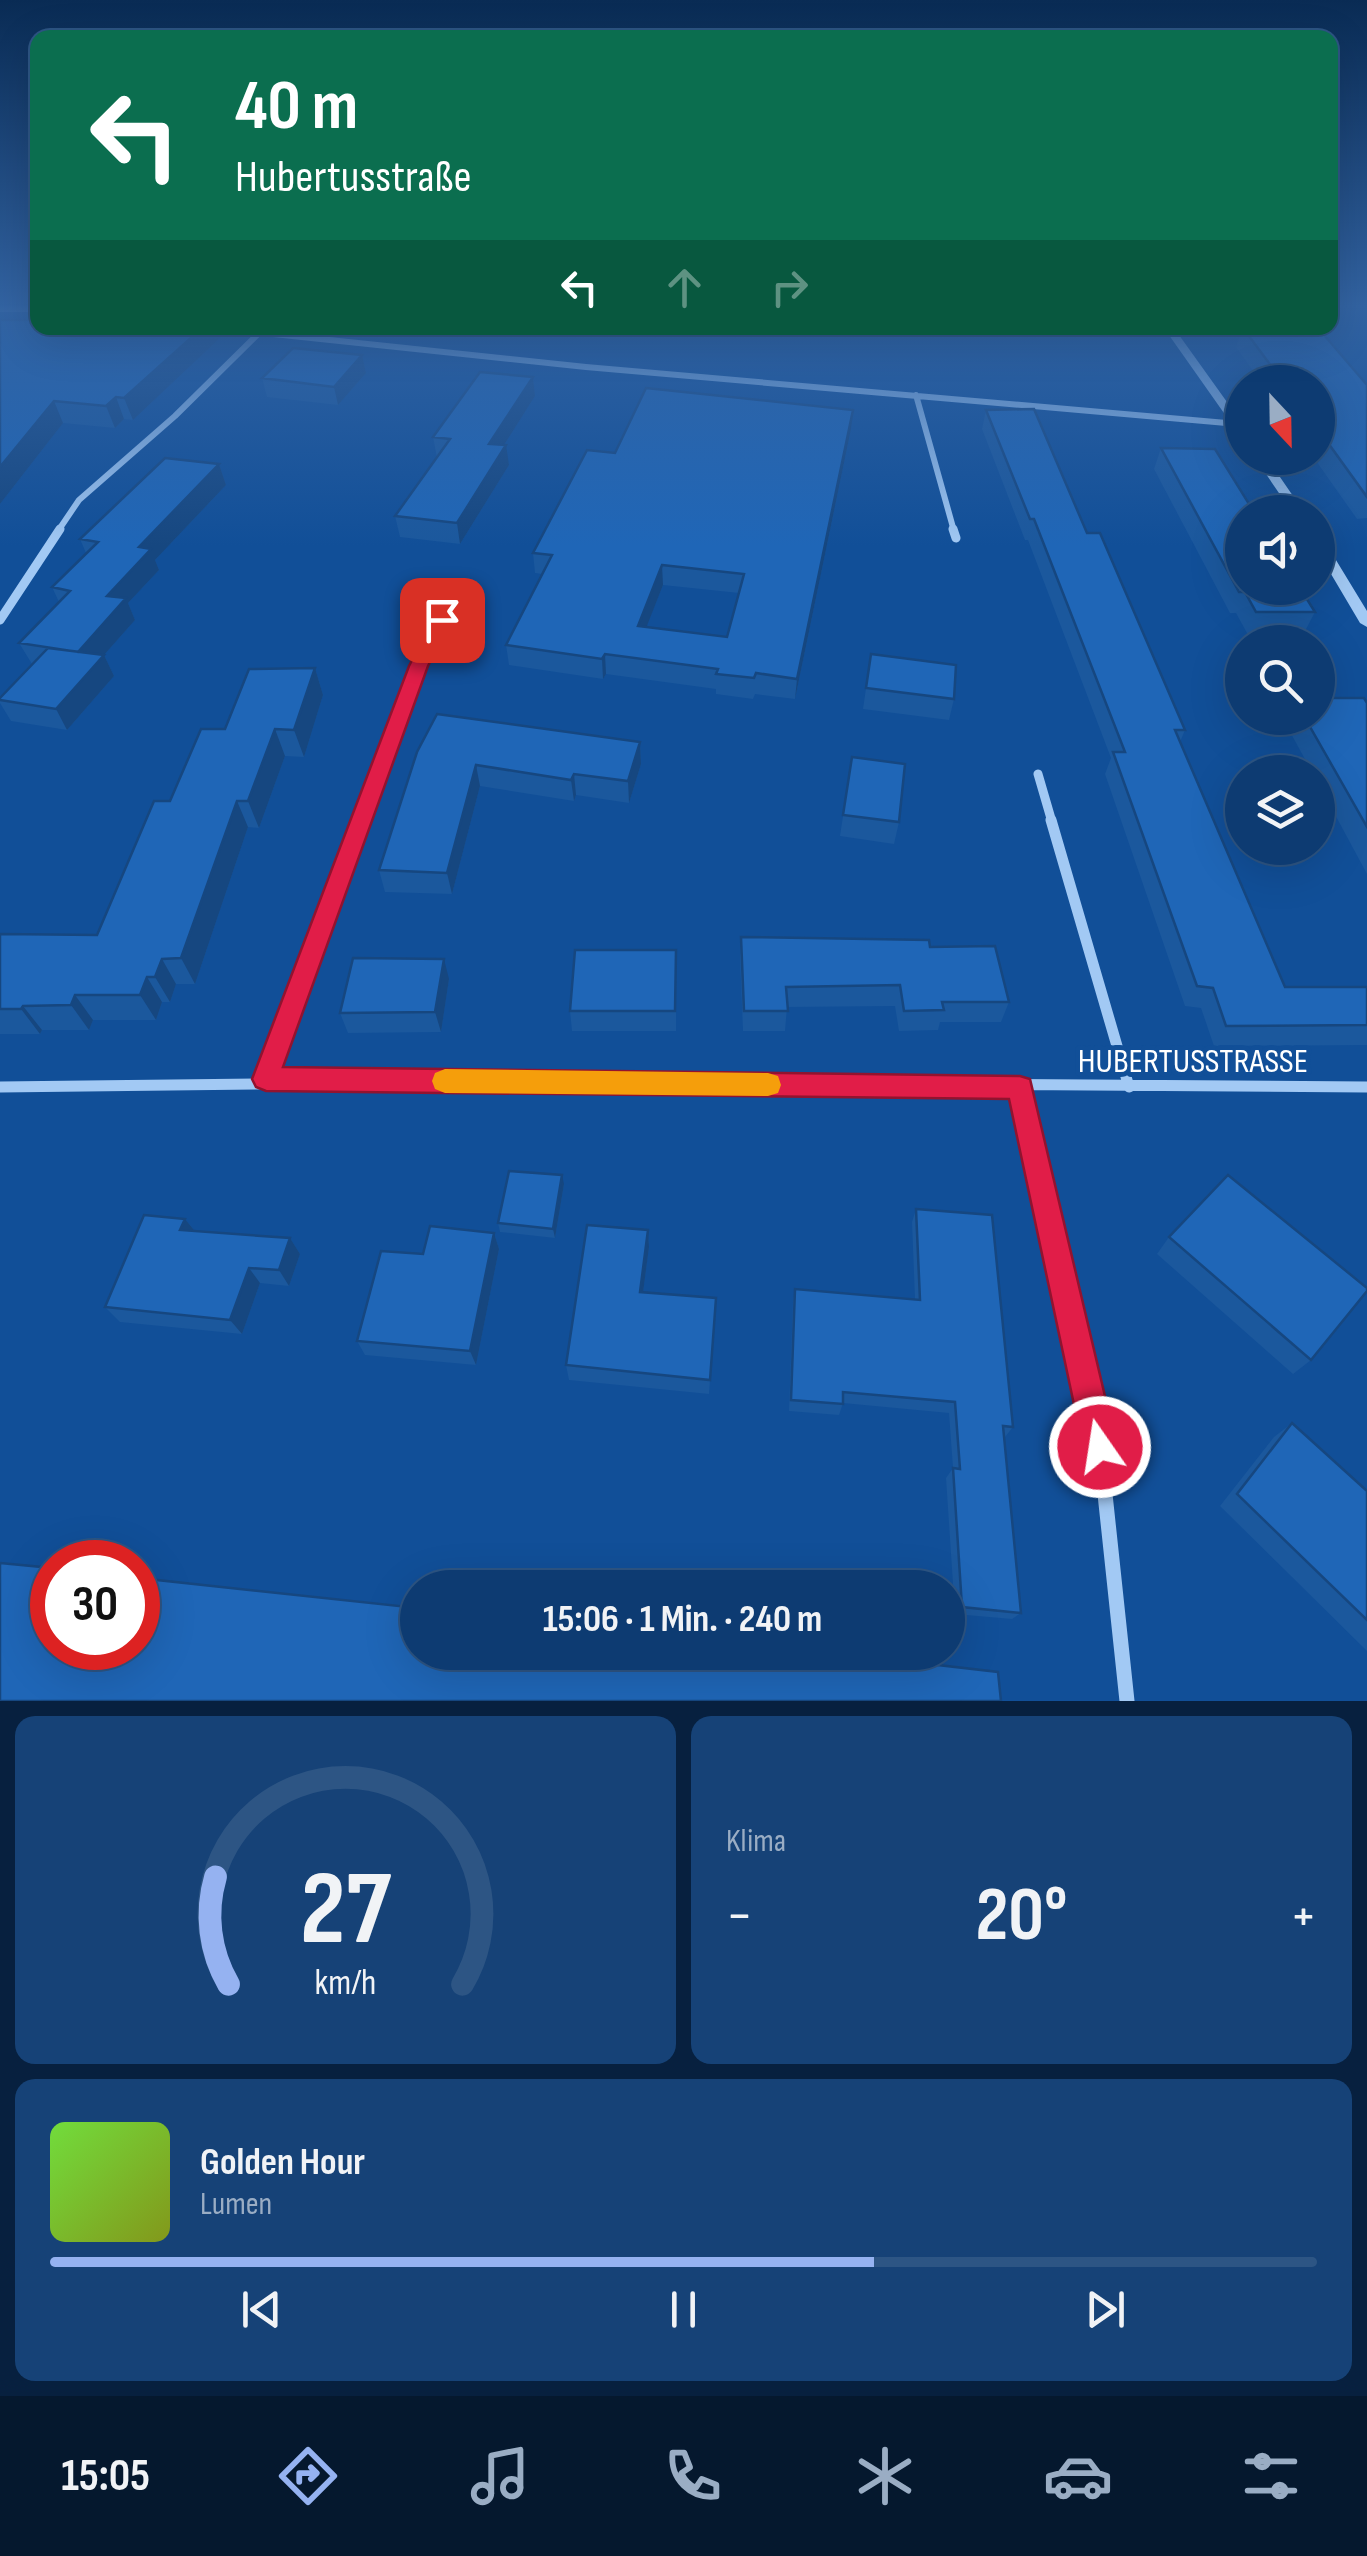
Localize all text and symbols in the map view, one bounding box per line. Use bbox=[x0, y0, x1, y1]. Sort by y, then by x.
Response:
text: 40 m bbox=[235, 65, 358, 149]
icon: left bbox=[70, 70, 200, 200]
text: Hubertusstraße bbox=[235, 150, 471, 205]
icon: left bbox=[552, 260, 607, 315]
icon: ahead bbox=[657, 260, 712, 315]
icon: right bbox=[762, 260, 817, 315]
north arrow bbox=[1225, 365, 1335, 475]
map controls bbox=[1225, 365, 1335, 865]
button: sound bbox=[1225, 495, 1335, 605]
pin bbox=[400, 578, 485, 663]
icon: arrive bbox=[415, 593, 470, 648]
button: search bbox=[1225, 625, 1335, 735]
button: layers bbox=[1225, 755, 1335, 865]
street label: HUBERTUSSTRASSE bbox=[1078, 1040, 1308, 1083]
position arrow bbox=[1048, 1395, 1152, 1499]
speed limit sign: 30 bbox=[30, 1540, 160, 1670]
text: 15:06 · 1 Min. · 240 m bbox=[543, 1597, 822, 1642]
text: Klima bbox=[726, 1822, 786, 1861]
text: 27 bbox=[300, 1848, 392, 1973]
text: 20° bbox=[975, 1871, 1068, 1962]
text: − bbox=[726, 1883, 753, 1950]
text: + bbox=[1290, 1883, 1317, 1950]
text: km/h bbox=[315, 1962, 376, 2005]
text: Golden Hour bbox=[200, 2140, 365, 2185]
text: Lumen bbox=[200, 2185, 272, 2224]
icon: previous bbox=[234, 2282, 289, 2337]
icon: pause bbox=[656, 2282, 711, 2337]
icon: next bbox=[1078, 2282, 1133, 2337]
icon: directions bbox=[273, 2441, 343, 2511]
icon: music bbox=[465, 2441, 535, 2511]
icon: phone bbox=[658, 2441, 728, 2511]
icon: climate bbox=[850, 2441, 920, 2511]
icon: car bbox=[1043, 2441, 1113, 2511]
icon: filters bbox=[1236, 2441, 1306, 2511]
text: 15:05 bbox=[61, 2449, 150, 2504]

